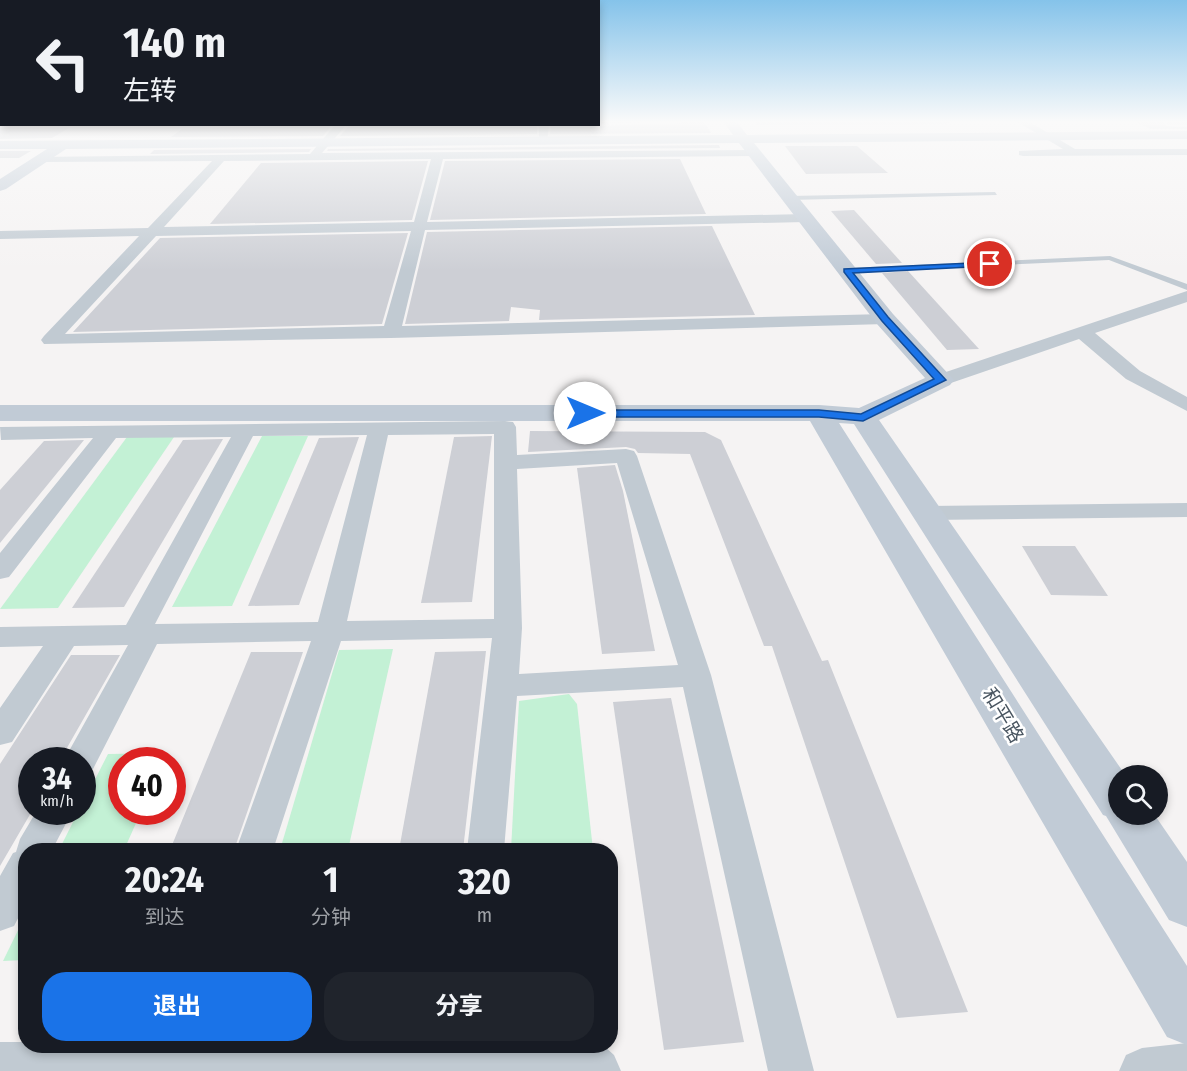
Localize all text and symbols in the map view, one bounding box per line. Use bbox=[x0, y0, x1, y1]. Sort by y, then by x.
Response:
text: 140 m bbox=[123, 18, 226, 68]
icon: left bbox=[24, 24, 102, 102]
text: 左转 bbox=[123, 75, 177, 107]
pin bbox=[964, 238, 1015, 289]
icon: arrive bbox=[973, 247, 1006, 280]
position arrow bbox=[553, 381, 617, 445]
street label: 和平路 bbox=[977, 683, 1029, 747]
speed limit sign: 40 bbox=[108, 747, 186, 825]
text: 34 bbox=[42, 761, 72, 797]
map controls bbox=[1108, 765, 1168, 825]
button: search bbox=[1108, 765, 1168, 825]
text: km/h bbox=[40, 792, 74, 810]
text: 20:24 bbox=[125, 858, 204, 902]
text: 1 bbox=[323, 858, 339, 902]
text: 320 bbox=[458, 860, 511, 904]
text: m bbox=[477, 903, 492, 927]
text: 到达 bbox=[144, 905, 184, 929]
text: 分钟 bbox=[311, 905, 351, 929]
button: 退出 bbox=[42, 972, 312, 1041]
button: 分享 bbox=[324, 972, 594, 1041]

